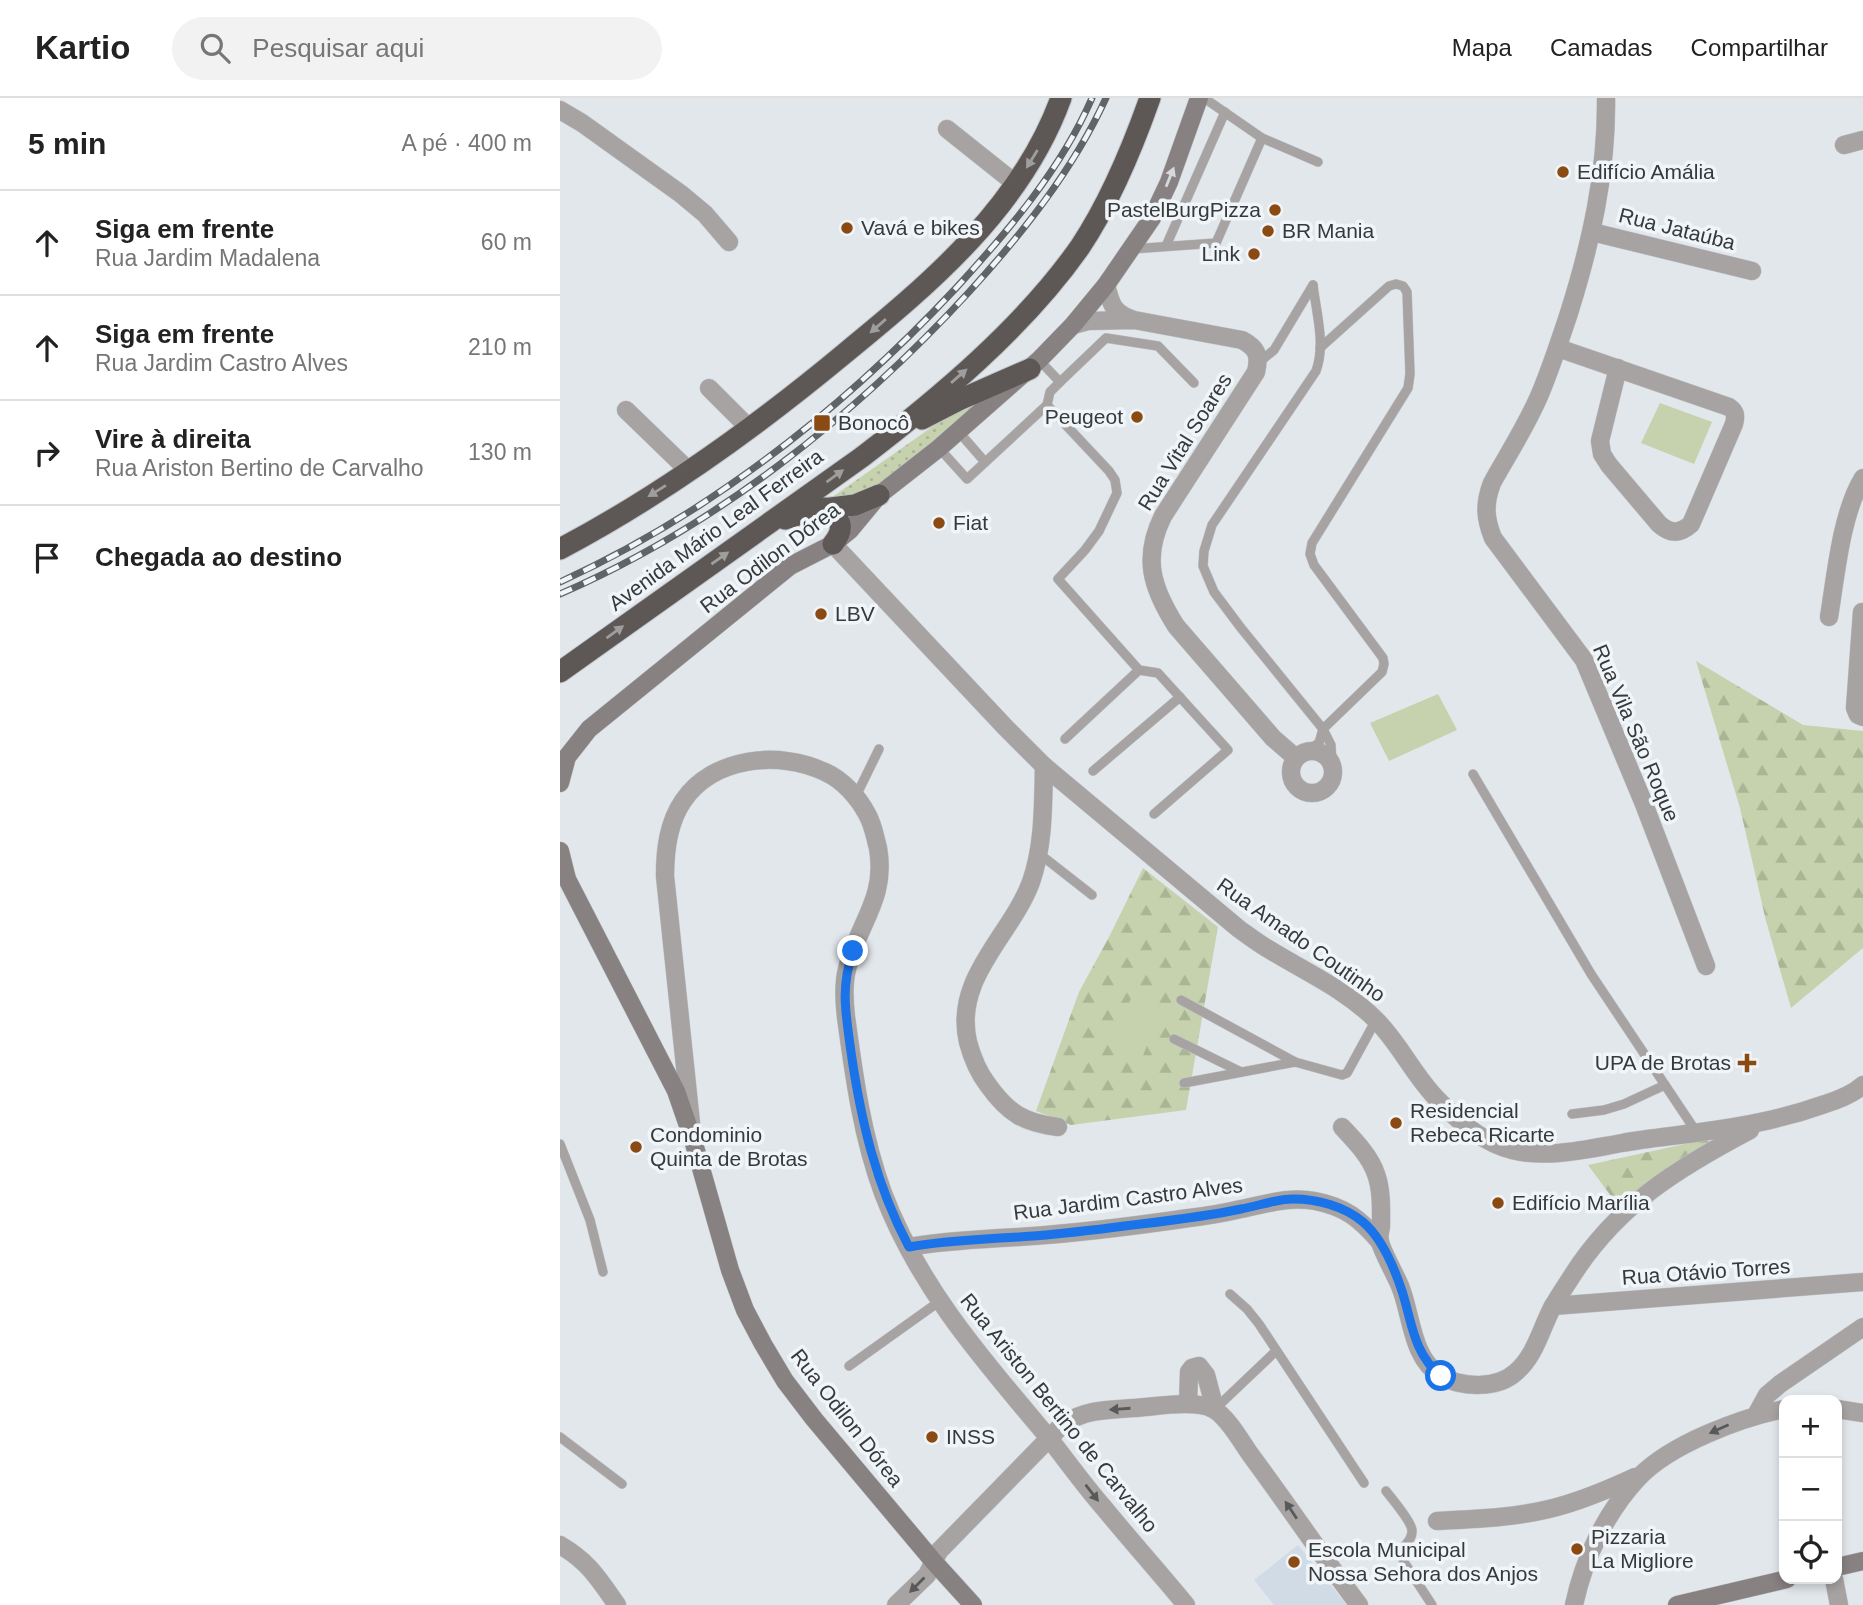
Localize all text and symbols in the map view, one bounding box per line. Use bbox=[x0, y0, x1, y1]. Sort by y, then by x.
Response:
search box bbox=[172, 17, 662, 80]
text: Kartio bbox=[35, 29, 130, 66]
icon: search bbox=[196, 29, 234, 67]
text: Pesquisar aqui bbox=[252, 33, 424, 63]
text: Mapa bbox=[1452, 34, 1512, 61]
text: Camadas bbox=[1550, 34, 1653, 61]
text: Compartilhar bbox=[1691, 34, 1828, 61]
text: 5 min bbox=[28, 127, 106, 160]
text: A pé · 400 m bbox=[402, 130, 532, 156]
one-way arrow bbox=[1026, 150, 1039, 169]
place label: Edifício Amália bbox=[1577, 160, 1715, 183]
marker: Edifício Amália bbox=[1555, 164, 1571, 180]
one-way arrow bbox=[1164, 167, 1175, 188]
place label: PastelBurgPizza bbox=[1107, 198, 1261, 221]
marker: PastelBurgPizza bbox=[1267, 202, 1283, 218]
street label: Rua Jataúba bbox=[1617, 203, 1738, 254]
text: Siga em frente bbox=[95, 214, 274, 244]
place label: Vavá e bikes bbox=[861, 216, 980, 239]
place label: BR Mania bbox=[1282, 219, 1375, 242]
marker: Vavá e bikes bbox=[839, 220, 855, 236]
marker: BR Mania bbox=[1260, 223, 1276, 239]
icon: ahead bbox=[28, 224, 66, 262]
text: 60 m bbox=[481, 229, 532, 255]
place label: Link bbox=[1201, 242, 1240, 265]
text: Rua Jardim Madalena bbox=[95, 245, 320, 271]
marker: Link bbox=[1246, 246, 1262, 262]
one-way arrow bbox=[870, 317, 887, 333]
text: Siga em frente bbox=[95, 319, 274, 349]
icon: ahead bbox=[28, 329, 66, 367]
text: 210 m bbox=[468, 334, 532, 360]
text: Rua Jardim Castro Alves bbox=[95, 350, 348, 376]
one-way arrow bbox=[951, 369, 968, 384]
street label: Rua Vital Soares bbox=[1133, 369, 1236, 514]
place label: Peugeot bbox=[1045, 405, 1123, 428]
marker: Peugeot bbox=[1129, 409, 1145, 425]
place label: Bonocô bbox=[838, 411, 909, 434]
marker: Bonocô bbox=[812, 413, 832, 433]
text: Vire à direita bbox=[95, 424, 251, 454]
icon: right bbox=[28, 434, 66, 472]
text: 130 m bbox=[468, 439, 532, 465]
street label: Avenida Mário Leal Ferreira bbox=[604, 444, 827, 615]
text: Rua Ariston Bertino de Carvalho bbox=[95, 455, 424, 481]
one-way arrow bbox=[826, 469, 844, 483]
one-way arrow bbox=[647, 485, 667, 498]
street label: Rua Odilon Dórea bbox=[696, 498, 844, 617]
place label: Fiat bbox=[953, 511, 988, 534]
marker: Fiat bbox=[931, 515, 947, 531]
icon: arrive bbox=[28, 539, 66, 577]
text: Chegada ao destino bbox=[95, 542, 342, 572]
one-way arrow bbox=[711, 551, 729, 565]
place label: LBV bbox=[835, 602, 875, 625]
marker: LBV bbox=[813, 606, 829, 622]
one-way arrow bbox=[606, 625, 625, 639]
street label: Rua Vila São Roque bbox=[1589, 641, 1684, 825]
street label: Rua Amado Coutinho bbox=[1213, 873, 1390, 1006]
route end bbox=[837, 935, 868, 966]
place label: UPA de Brotas bbox=[1595, 1051, 1731, 1074]
marker: UPA de Brotas bbox=[1737, 1053, 1757, 1073]
place label: Residencial Rebeca Ricarte bbox=[1410, 1099, 1555, 1146]
marker: Residencial Rebeca Ricarte bbox=[1388, 1115, 1404, 1131]
place label: Condominio Quinta de Brotas bbox=[650, 1123, 808, 1170]
marker: Condominio Quinta de Brotas bbox=[628, 1139, 644, 1155]
street label: Rua Jardim Castro Alves bbox=[1012, 1173, 1244, 1224]
place label: Edifício Marília bbox=[1512, 1191, 1650, 1214]
marker: Edifício Marília bbox=[1490, 1195, 1506, 1211]
street label: Rua Otávio Torres bbox=[1621, 1254, 1791, 1289]
street label: Rua Ariston Bertino de Carvalho bbox=[956, 1289, 1163, 1536]
street label: Rua Odilon Dórea bbox=[787, 1344, 908, 1491]
route start bbox=[1425, 1360, 1456, 1391]
map controls bbox=[1779, 1395, 1842, 1584]
button: + bbox=[1779, 1395, 1842, 1458]
one-way arrow bbox=[1109, 1404, 1131, 1415]
one-way arrow bbox=[1709, 1423, 1729, 1435]
place label: INSS bbox=[946, 1425, 995, 1448]
marker: INSS bbox=[924, 1429, 940, 1445]
button: − bbox=[1779, 1458, 1842, 1521]
one-way arrow bbox=[1084, 1483, 1099, 1501]
one-way arrow bbox=[1284, 1501, 1298, 1519]
button: locate bbox=[1779, 1521, 1842, 1584]
place label: Pizzaria La Migliore bbox=[1591, 1525, 1694, 1572]
place label: Escola Municipal Nossa Sehora dos Anjos bbox=[1308, 1538, 1538, 1585]
marker: Pizzaria La Migliore bbox=[1569, 1541, 1585, 1557]
marker: Escola Municipal Nossa Sehora dos Anjos bbox=[1286, 1554, 1302, 1570]
one-way arrow bbox=[909, 1576, 926, 1592]

